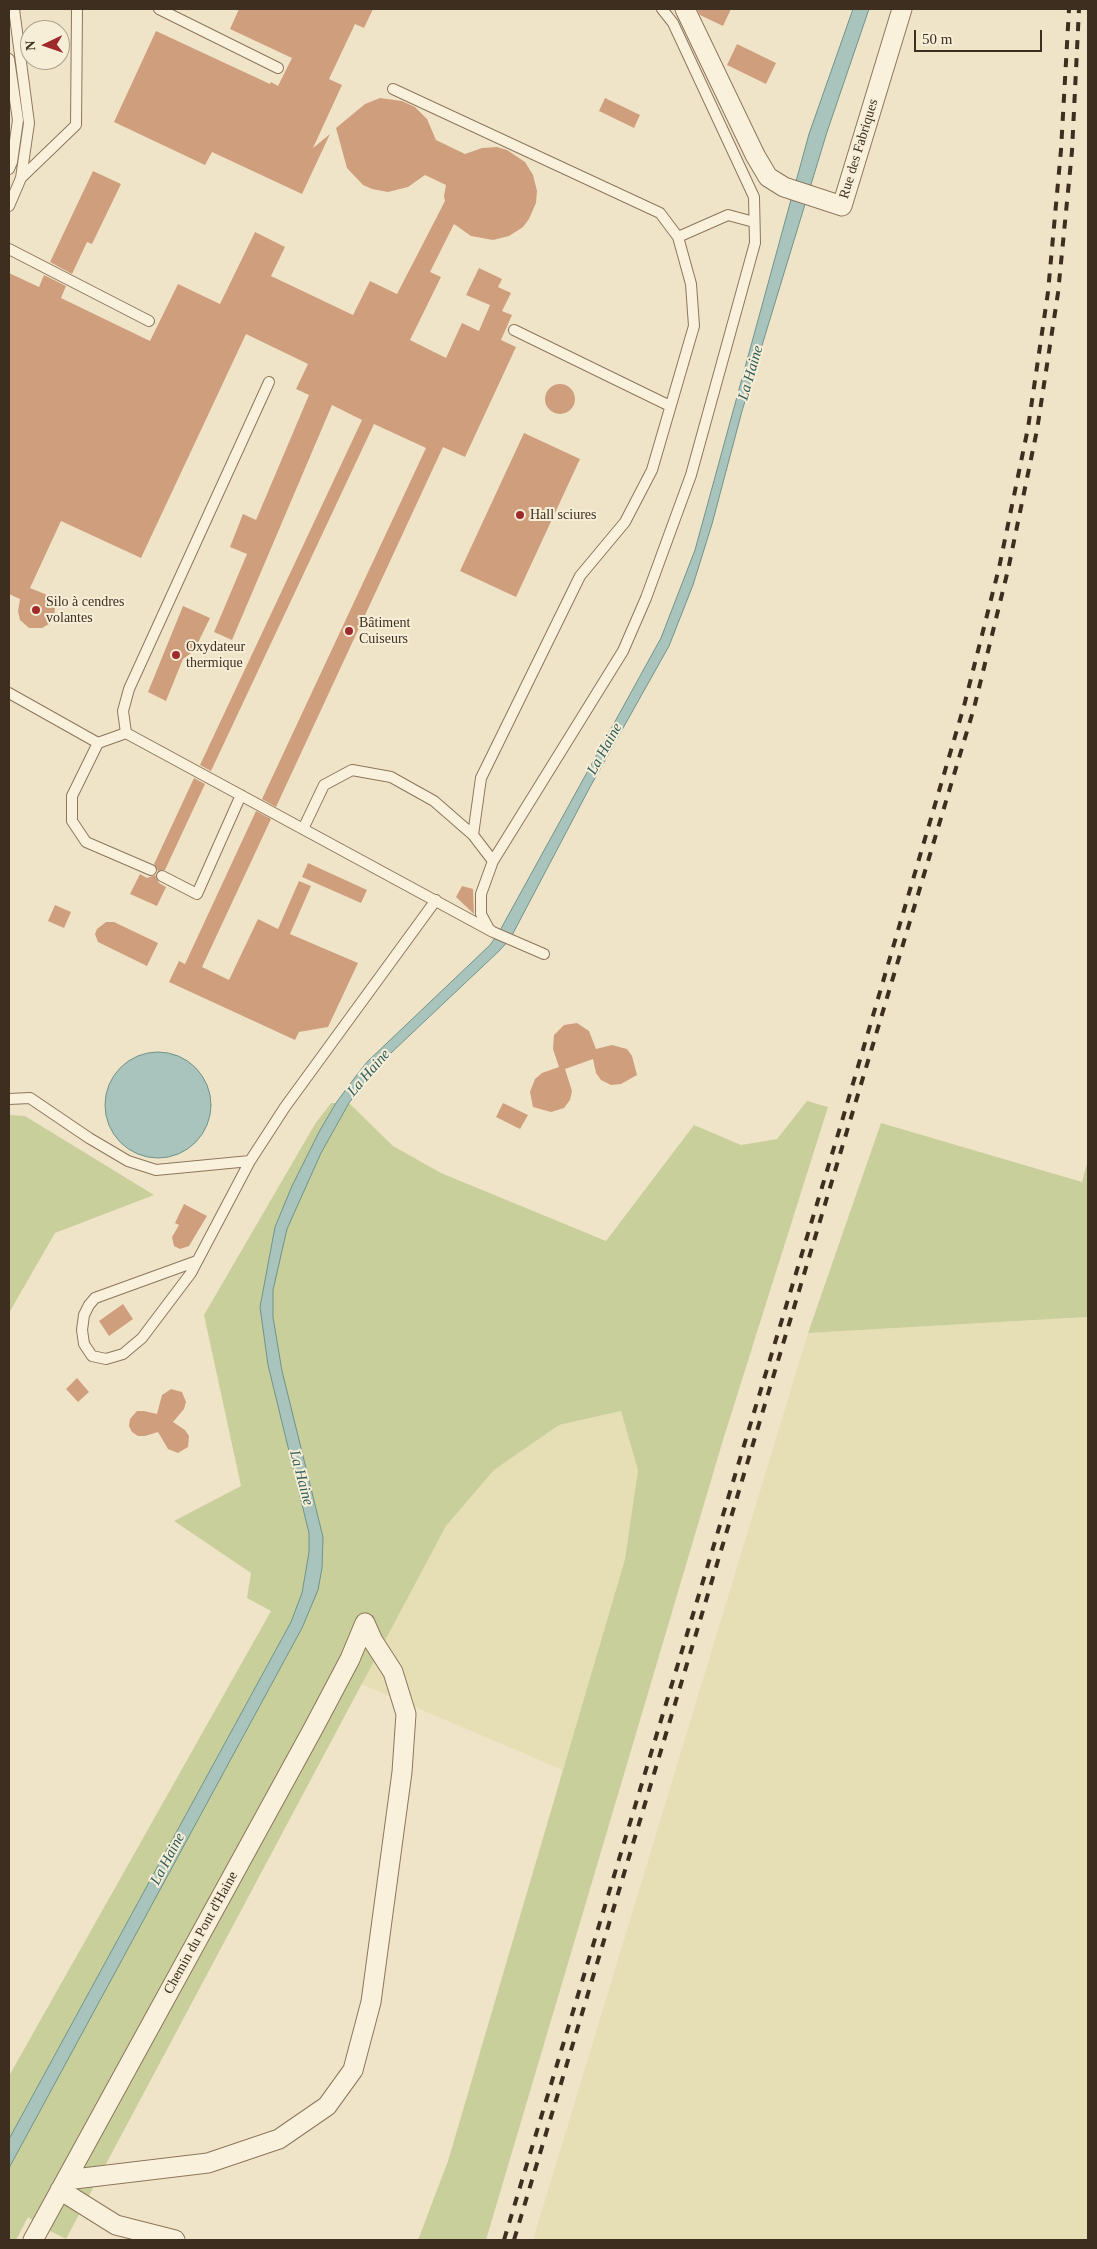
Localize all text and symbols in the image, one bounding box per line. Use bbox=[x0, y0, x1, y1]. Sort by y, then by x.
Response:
north arrow bbox=[20, 20, 70, 70]
scale bar bbox=[917, 20, 1044, 52]
text: 50 m bbox=[922, 31, 952, 47]
text: N bbox=[23, 40, 38, 51]
street label: Rue des Fabriques bbox=[836, 97, 882, 201]
water label: La Haine bbox=[735, 343, 767, 403]
place label: Hall sciures bbox=[530, 507, 596, 523]
marker: Hall sciures bbox=[514, 509, 526, 521]
place label: Silo à cendres volantes bbox=[46, 594, 125, 626]
marker: Silo à cendres volantes bbox=[30, 604, 42, 616]
place label: Bâtiment Cuiseurs bbox=[359, 615, 410, 648]
marker: Bâtiment Cuiseurs bbox=[343, 625, 355, 637]
place label: Oxydateur thermique bbox=[186, 639, 245, 672]
marker: Oxydateur thermique bbox=[170, 649, 182, 661]
water label: La Haine bbox=[583, 720, 627, 778]
water label: La Haine bbox=[344, 1046, 394, 1100]
water label: La Haine bbox=[285, 1449, 317, 1507]
water label: La Haine bbox=[147, 1830, 189, 1888]
street label: Chemin du Pont d'Haine bbox=[160, 1869, 242, 1997]

